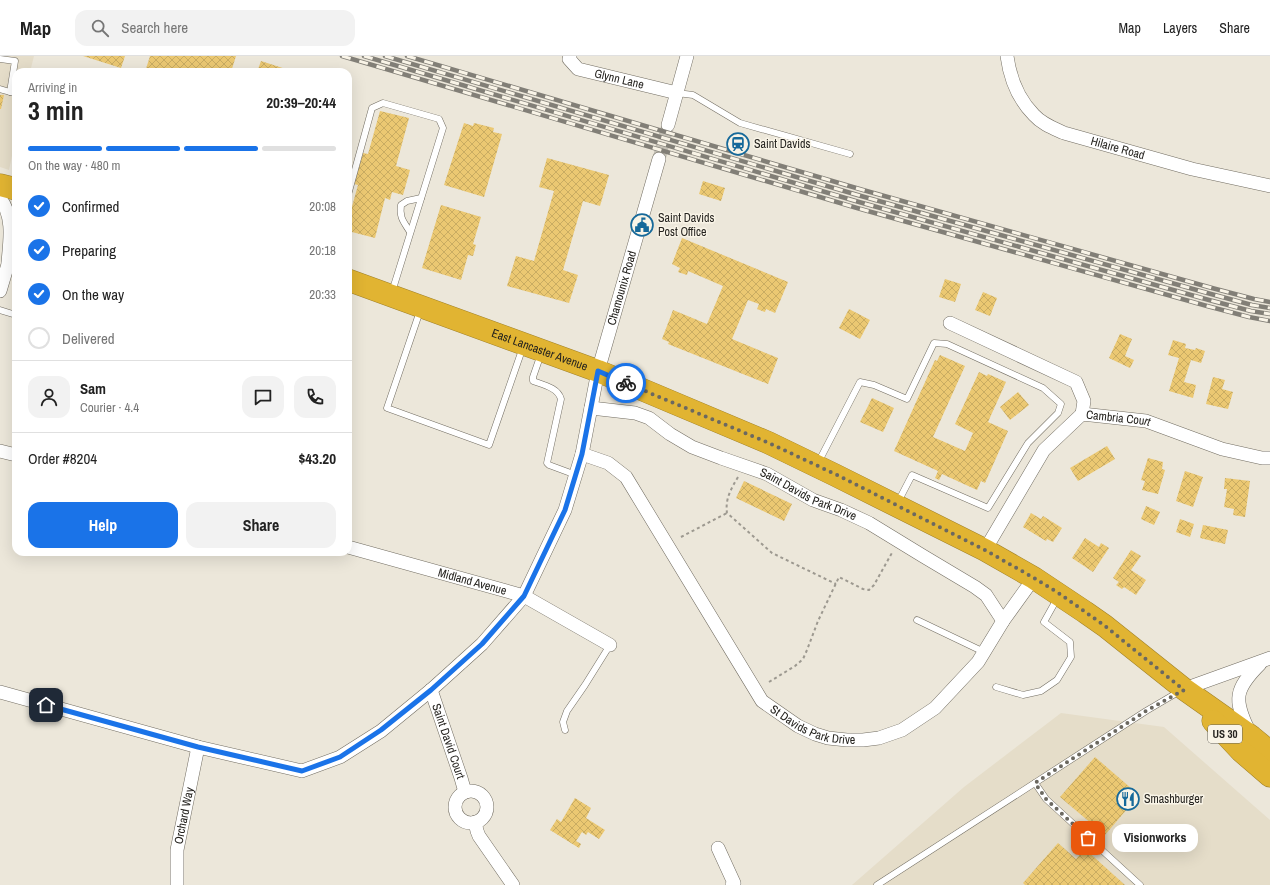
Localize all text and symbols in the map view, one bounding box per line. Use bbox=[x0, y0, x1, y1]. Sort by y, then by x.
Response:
search box bbox=[75, 10, 355, 46]
text: Map bbox=[20, 15, 51, 41]
icon: search bbox=[89, 17, 111, 39]
text: Search here bbox=[121, 17, 188, 38]
text: Map bbox=[1119, 19, 1141, 37]
text: Layers bbox=[1163, 19, 1197, 37]
text: Share bbox=[1219, 19, 1250, 37]
street label: Glynn Lane bbox=[593, 65, 646, 93]
text: Arriving in bbox=[28, 79, 77, 96]
text: 20:39–20:44 bbox=[266, 92, 336, 113]
text: 3 min bbox=[28, 93, 84, 128]
station icon: Saint Davids bbox=[725, 131, 751, 157]
street label: Hilaire Road bbox=[1089, 133, 1146, 163]
place label: Saint Davids bbox=[754, 136, 810, 152]
text: On the way · 480 m bbox=[28, 157, 120, 174]
icon: check bbox=[28, 195, 50, 217]
text: Confirmed bbox=[62, 196, 119, 217]
text: 20:08 bbox=[309, 198, 336, 215]
place label: Saint Davids Post Office bbox=[658, 210, 714, 240]
public building icon: Saint Davids Post Office bbox=[629, 212, 655, 238]
icon: check bbox=[28, 239, 50, 261]
text: Preparing bbox=[62, 240, 116, 261]
text: 20:18 bbox=[309, 242, 336, 259]
street label: Chamounix Road bbox=[604, 249, 640, 327]
icon: check bbox=[28, 283, 50, 305]
text: On the way bbox=[62, 284, 124, 305]
text: 20:33 bbox=[309, 286, 336, 303]
street label: East Lancaster Avenue bbox=[489, 325, 590, 375]
text: Delivered bbox=[62, 328, 115, 349]
courier bbox=[606, 363, 646, 403]
icon: bike bbox=[615, 372, 637, 394]
button: person bbox=[28, 376, 70, 418]
button: chat bbox=[242, 376, 284, 418]
button: phone bbox=[294, 376, 336, 418]
text: Sam bbox=[80, 378, 106, 399]
text: Courier · 4.4 bbox=[80, 399, 139, 416]
street label: Cambria Court bbox=[1085, 407, 1153, 430]
text: Order #8204 bbox=[28, 448, 97, 469]
text: $43.20 bbox=[298, 448, 336, 469]
street label: Saint Davids Park Drive bbox=[758, 464, 859, 524]
button: Help bbox=[28, 502, 178, 548]
button: Share bbox=[186, 502, 336, 548]
street label: Midland Avenue bbox=[436, 564, 508, 599]
pin bbox=[29, 688, 63, 722]
icon: home bbox=[35, 694, 57, 716]
street label: Saint David Court bbox=[428, 701, 469, 781]
street label: St Davids Park Drive bbox=[767, 701, 855, 748]
road number: US 30 bbox=[1208, 725, 1242, 743]
street label: Orchard Way bbox=[170, 786, 198, 846]
restaurant icon: Smashburger bbox=[1115, 786, 1141, 812]
place label: Smashburger bbox=[1144, 791, 1204, 807]
pin bbox=[1071, 821, 1105, 855]
callout: Visionworks bbox=[1112, 824, 1198, 852]
icon: bag bbox=[1077, 827, 1099, 849]
text: Visionworks bbox=[1124, 829, 1186, 846]

